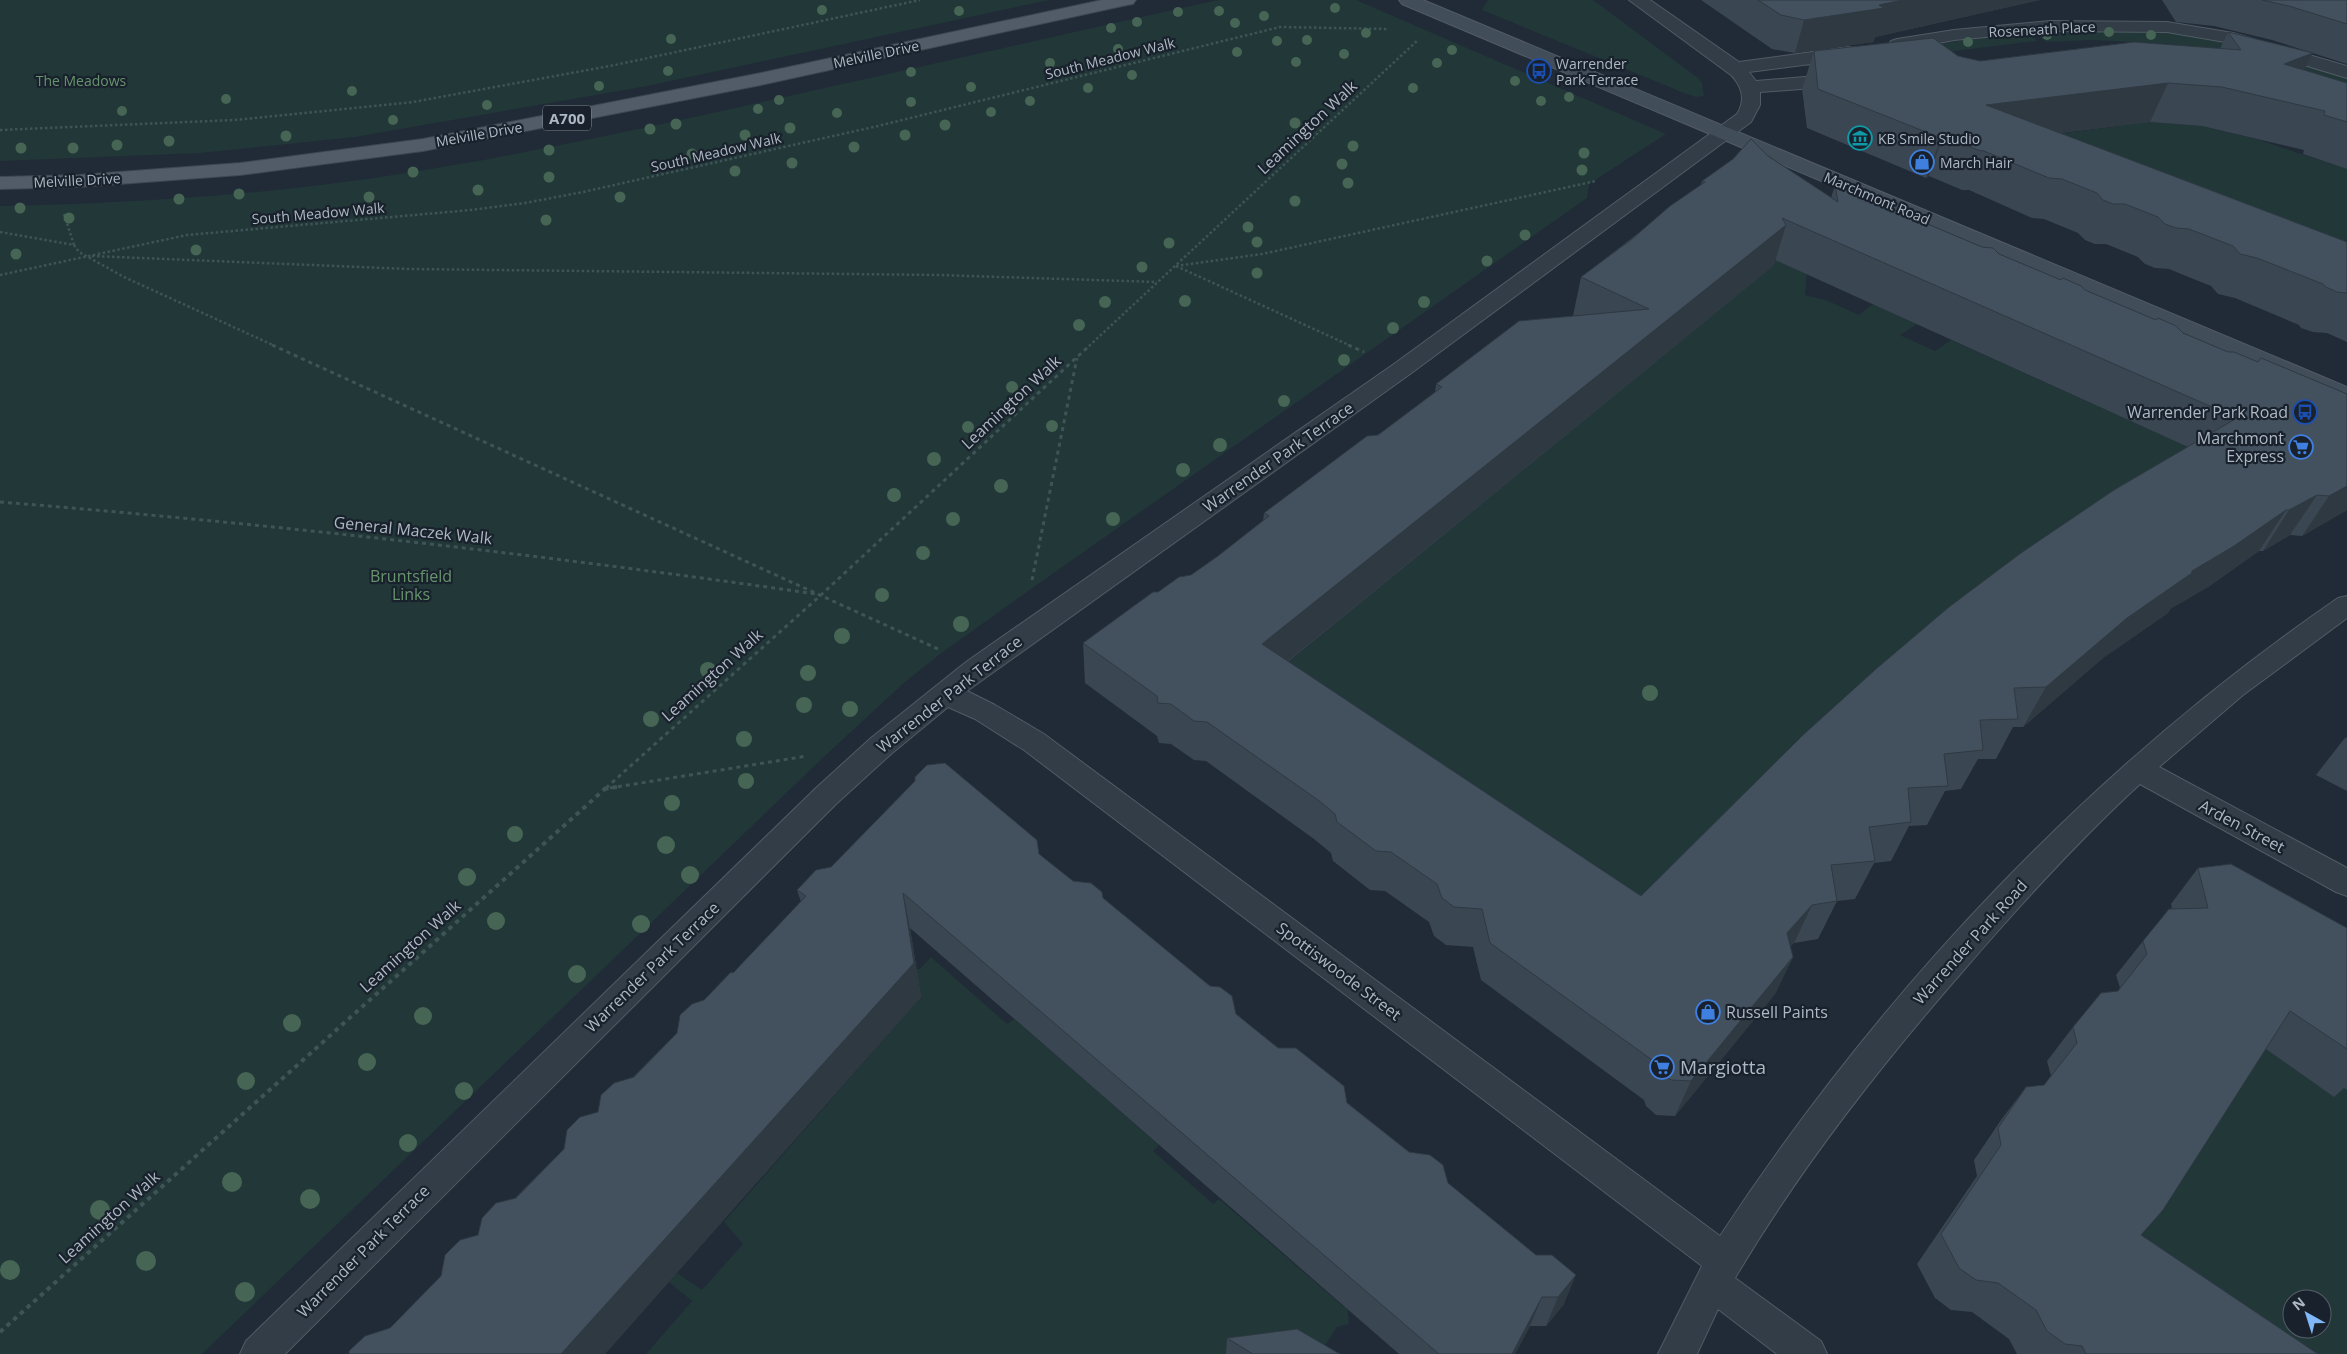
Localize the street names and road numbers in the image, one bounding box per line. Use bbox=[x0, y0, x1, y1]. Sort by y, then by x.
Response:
street label: Roseneath Place bbox=[1988, 17, 2096, 41]
street label: South Meadow Walk bbox=[1043, 33, 1178, 83]
street label: Melville Drive bbox=[831, 36, 921, 72]
street label: Leamington Walk bbox=[1252, 75, 1362, 179]
road number: A700 bbox=[543, 106, 591, 130]
street label: Melville Drive bbox=[434, 117, 524, 151]
street label: South Meadow Walk bbox=[649, 128, 784, 176]
street label: Marchmont Road bbox=[1821, 167, 1933, 229]
street label: Melville Drive bbox=[33, 168, 121, 192]
street label: South Meadow Walk bbox=[251, 198, 386, 228]
street label: Leamington Walk bbox=[956, 350, 1066, 454]
street label: Warrender Park Terrace bbox=[1198, 397, 1358, 517]
street label: General Maczek Walk bbox=[333, 511, 494, 549]
street label: Leamington Walk bbox=[657, 623, 768, 726]
street label: Warrender Park Terrace bbox=[872, 630, 1026, 758]
street label: Arden Street bbox=[2195, 794, 2289, 858]
street label: Warrender Park Road bbox=[1908, 875, 2032, 1009]
street label: Leamington Walk bbox=[355, 894, 466, 997]
street label: Warrender Park Terrace bbox=[580, 897, 724, 1037]
street label: Spottiswoode Street bbox=[1272, 917, 1406, 1025]
street label: Leamington Walk bbox=[54, 1165, 165, 1268]
street label: Warrender Park Terrace bbox=[292, 1180, 434, 1322]

